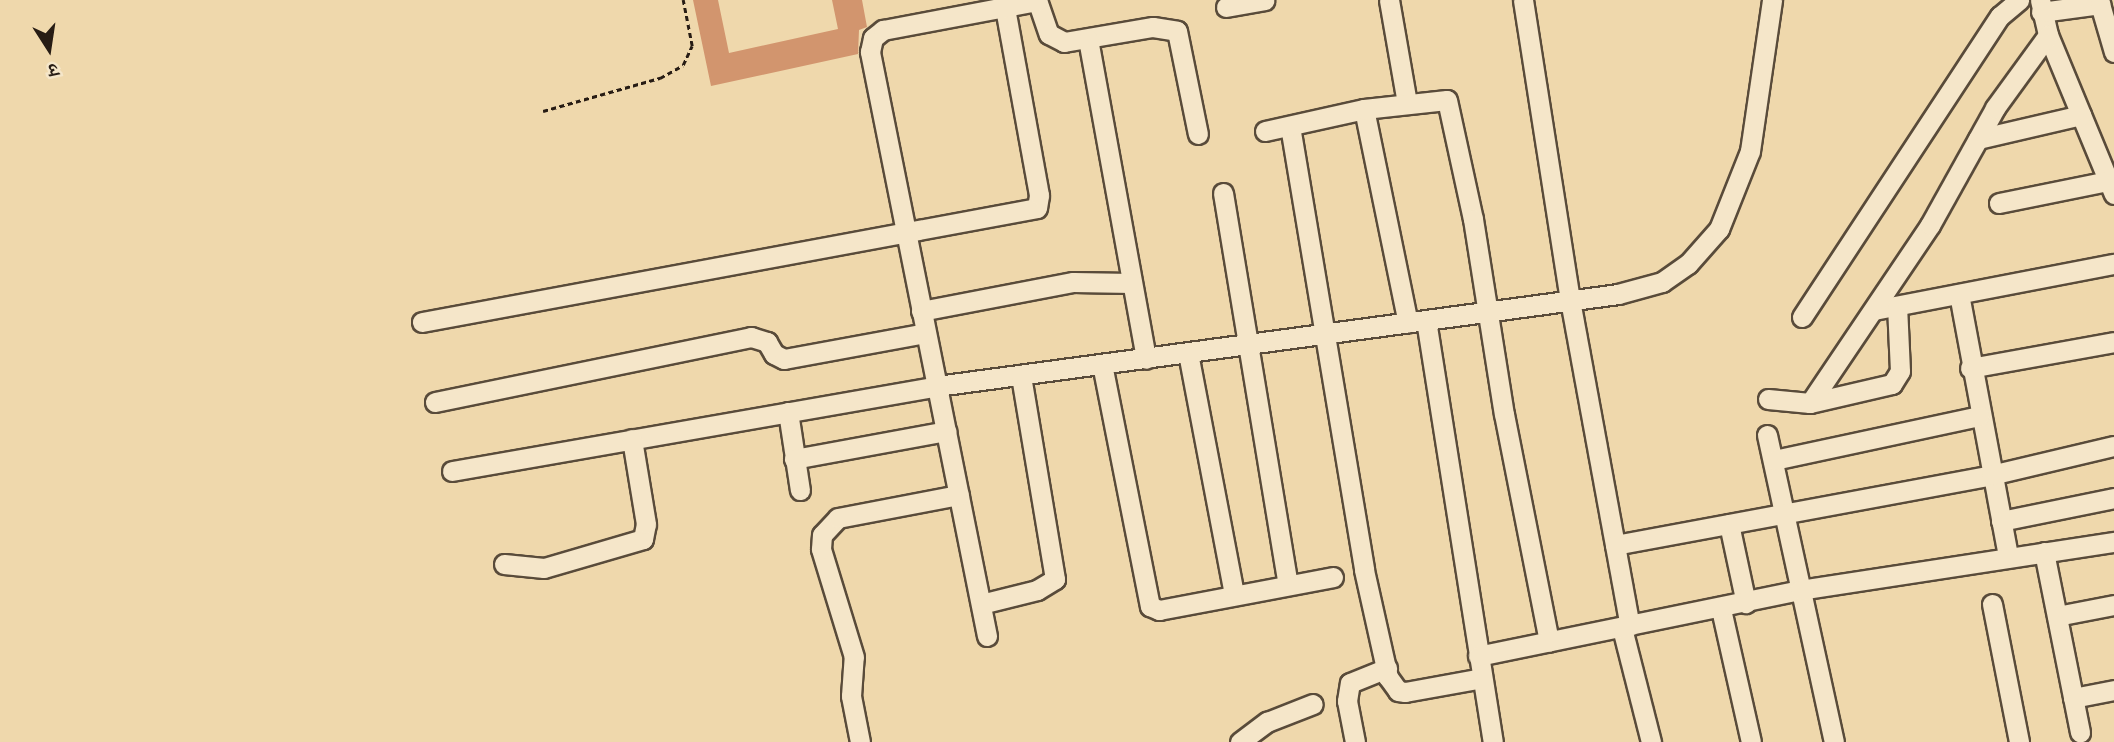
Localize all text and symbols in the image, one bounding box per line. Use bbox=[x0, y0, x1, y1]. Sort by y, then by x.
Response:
north arrow bbox=[14, 14, 84, 84]
text: उ bbox=[46, 57, 61, 82]

